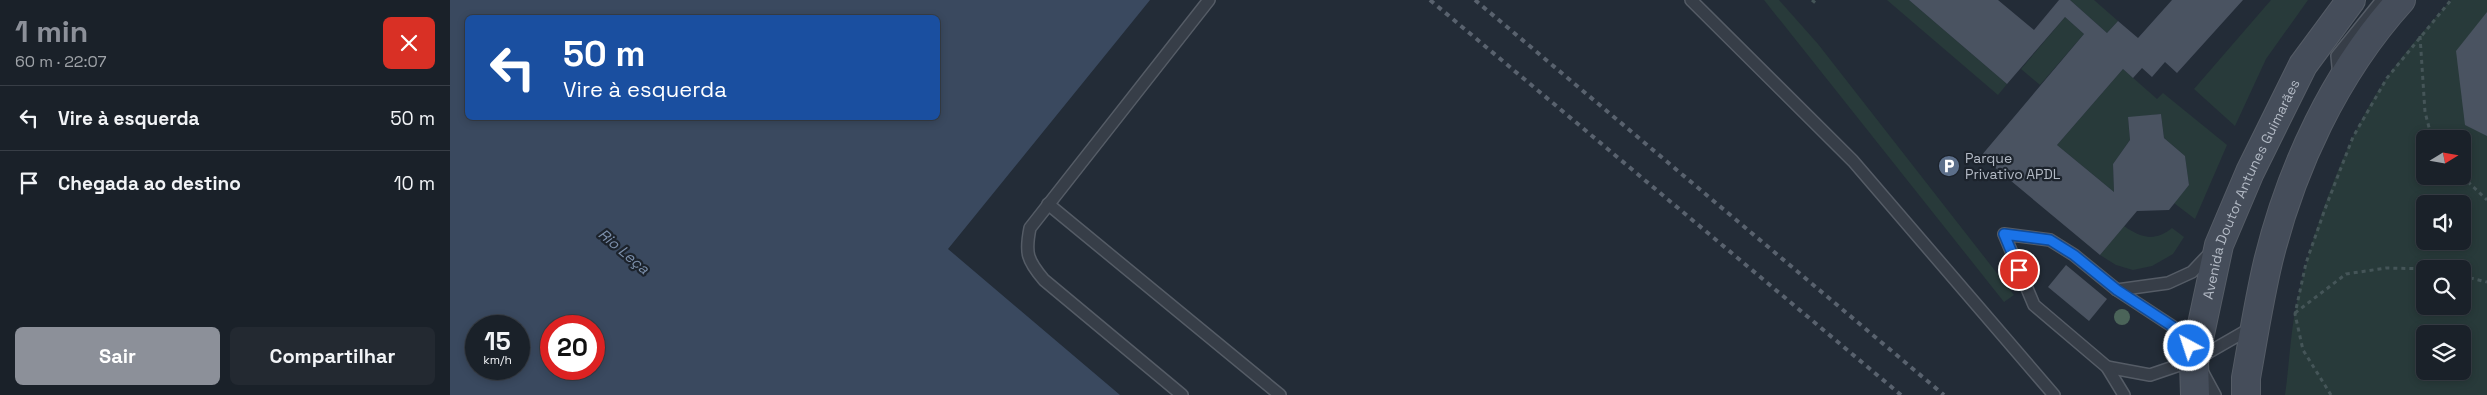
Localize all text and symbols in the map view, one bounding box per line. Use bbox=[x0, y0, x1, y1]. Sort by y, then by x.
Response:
text: 1 min bbox=[15, 12, 88, 51]
button: close bbox=[383, 17, 435, 69]
text: 50 m bbox=[563, 32, 645, 76]
icon: left bbox=[480, 35, 545, 100]
text: 60 m · 22:07 bbox=[15, 51, 106, 72]
text: Vire à esquerda bbox=[563, 75, 727, 103]
street label: Avenida Doutor Antunes Guimarães bbox=[2199, 76, 2304, 301]
icon: left bbox=[15, 104, 43, 132]
text: Vire à esquerda bbox=[58, 106, 200, 131]
text: 50 m bbox=[390, 106, 435, 131]
north arrow bbox=[2416, 130, 2471, 185]
map controls bbox=[2416, 130, 2471, 380]
place label: Parque Privativo APDL bbox=[1965, 149, 2061, 183]
parking icon: Parque Privativo APDL bbox=[1937, 154, 1961, 178]
icon: arrive bbox=[15, 169, 43, 197]
text: Chegada ao destino bbox=[58, 171, 241, 196]
text: 10 m bbox=[394, 171, 435, 196]
button: sound bbox=[2416, 195, 2471, 250]
water label: Rio Leça bbox=[595, 224, 654, 278]
pin bbox=[1998, 249, 2040, 291]
icon: arrive bbox=[2005, 256, 2033, 284]
button: search bbox=[2416, 260, 2471, 315]
speed limit sign: 20 bbox=[540, 315, 605, 380]
position arrow bbox=[2162, 319, 2214, 371]
text: 15 bbox=[484, 325, 511, 357]
button: layers bbox=[2416, 325, 2471, 380]
button: Sair bbox=[15, 327, 220, 385]
button: Compartilhar bbox=[230, 327, 435, 385]
text: km/h bbox=[483, 352, 512, 368]

